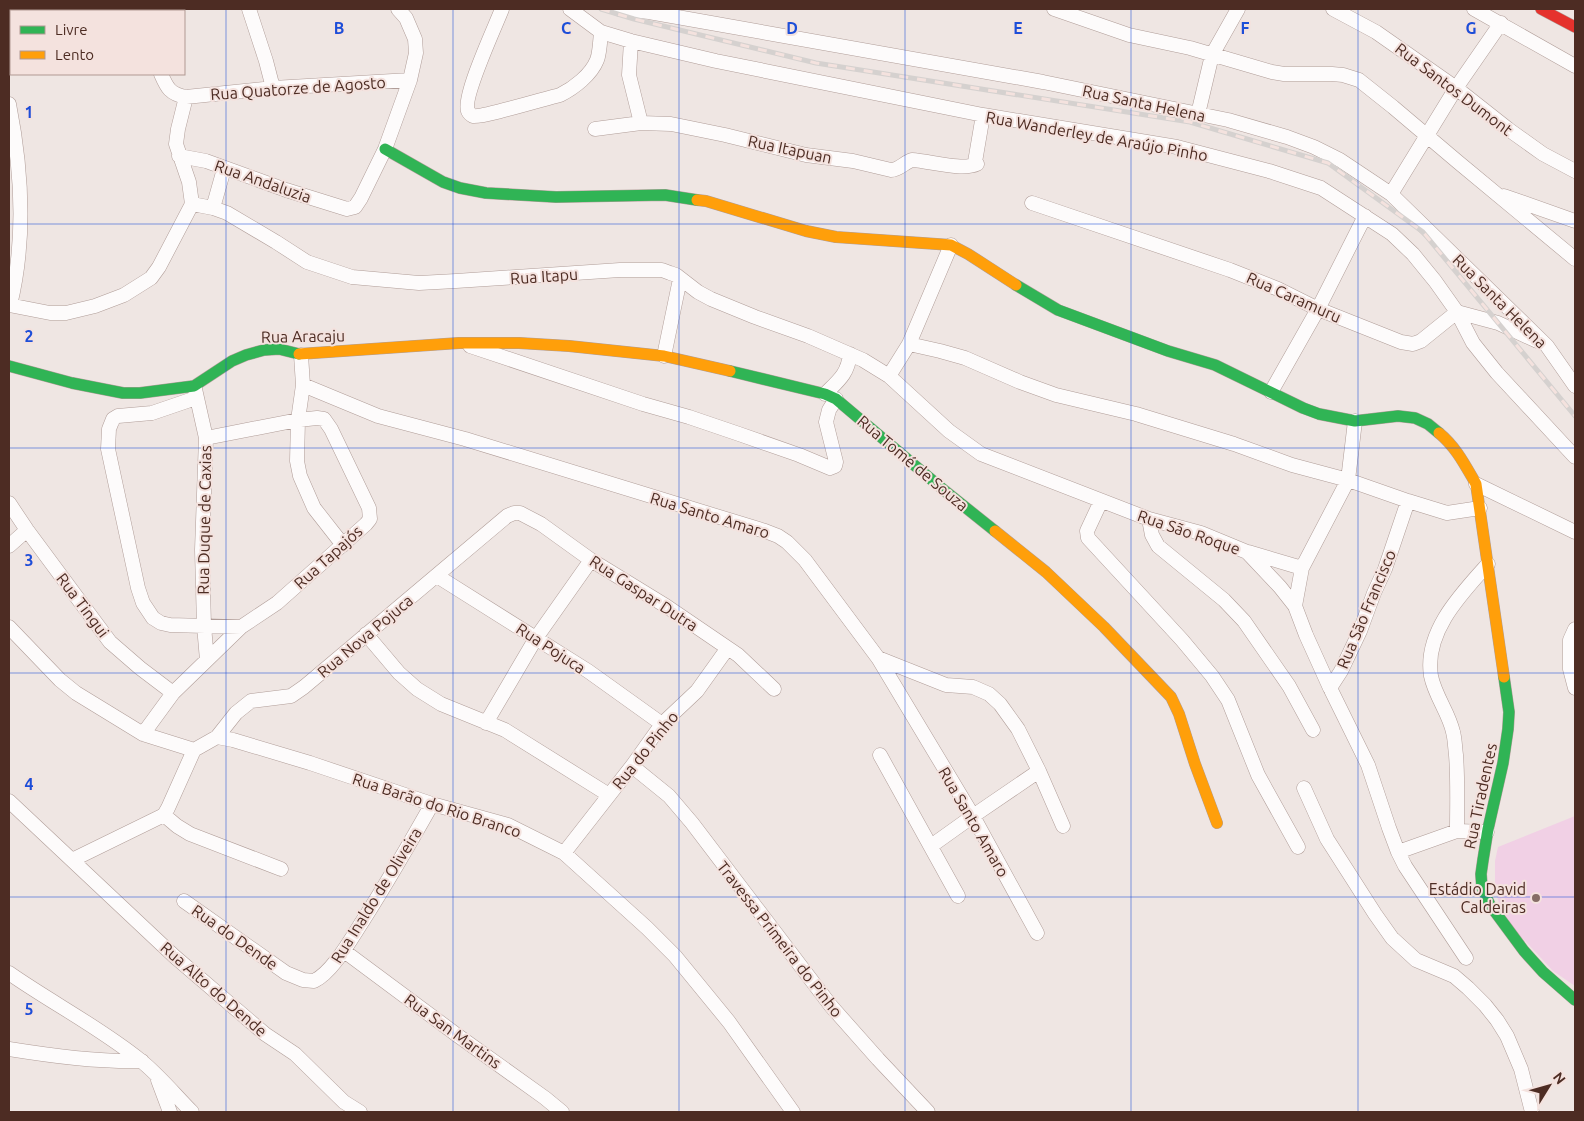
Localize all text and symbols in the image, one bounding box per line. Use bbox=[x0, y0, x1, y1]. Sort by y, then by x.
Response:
legend bbox=[10, 10, 185, 75]
text: B bbox=[334, 19, 344, 37]
text: C bbox=[561, 19, 571, 37]
text: D bbox=[786, 19, 798, 37]
text: E bbox=[1013, 19, 1023, 37]
text: F bbox=[1241, 19, 1250, 37]
text: G bbox=[1465, 19, 1477, 37]
text: Livre bbox=[55, 21, 88, 38]
street label: Rua Santos Dumont bbox=[1392, 39, 1517, 139]
text: Lento bbox=[55, 46, 94, 63]
street label: Rua Quatorze de Agosto bbox=[210, 73, 386, 103]
street label: Rua Santa Helena bbox=[1081, 81, 1207, 125]
text: 1 bbox=[24, 103, 34, 121]
street label: Rua Wanderley de Araújo Pinho bbox=[985, 108, 1209, 164]
street label: Rua Itapuan bbox=[746, 131, 834, 167]
street label: Rua Andaluzia bbox=[212, 156, 314, 206]
street label: Rua Santa Helena bbox=[1449, 250, 1551, 352]
street label: Rua Itapu bbox=[509, 265, 579, 287]
street label: Rua Caramuru bbox=[1244, 268, 1344, 326]
street label: Rua Aracaju bbox=[261, 326, 345, 346]
text: 2 bbox=[24, 327, 34, 345]
street label: Rua Tomé de Souza bbox=[854, 411, 972, 515]
street label: Rua Duque de Caxias bbox=[194, 445, 214, 595]
street label: Rua Santo Amaro bbox=[648, 488, 772, 542]
street label: Rua São Roque bbox=[1135, 506, 1243, 558]
street label: Rua Tapajós bbox=[290, 522, 366, 592]
street label: Rua São Francisco bbox=[1333, 547, 1399, 671]
text: 3 bbox=[24, 551, 34, 569]
street label: Rua Gaspar Dutra bbox=[587, 551, 701, 635]
street label: Rua Tingui bbox=[53, 569, 113, 641]
street label: Rua Nova Pojuca bbox=[314, 591, 416, 681]
street label: Rua Pojuca bbox=[513, 619, 589, 677]
street label: Rua do Pinho bbox=[608, 708, 682, 792]
street label: Rua Tiradentes bbox=[1460, 741, 1500, 851]
street label: Rua Santo Amaro bbox=[935, 764, 1013, 880]
street label: Rua Barão do Rio Branco bbox=[350, 769, 524, 841]
text: 4 bbox=[24, 775, 34, 793]
street label: Rua Inaldo de Oliveira bbox=[327, 824, 425, 966]
street label: Travessa Primeira do Pinho bbox=[714, 858, 846, 1020]
place label: Estádio David Caldeiras bbox=[1429, 880, 1526, 916]
marker: Estádio David Caldeiras bbox=[1530, 892, 1542, 904]
street label: Rua do Dende bbox=[189, 901, 281, 973]
street label: Rua Alto do Dende bbox=[157, 938, 271, 1040]
street label: Rua San Martins bbox=[401, 990, 505, 1072]
text: 5 bbox=[24, 1000, 34, 1018]
north arrow bbox=[1524, 1061, 1574, 1111]
text: N bbox=[1550, 1069, 1569, 1087]

